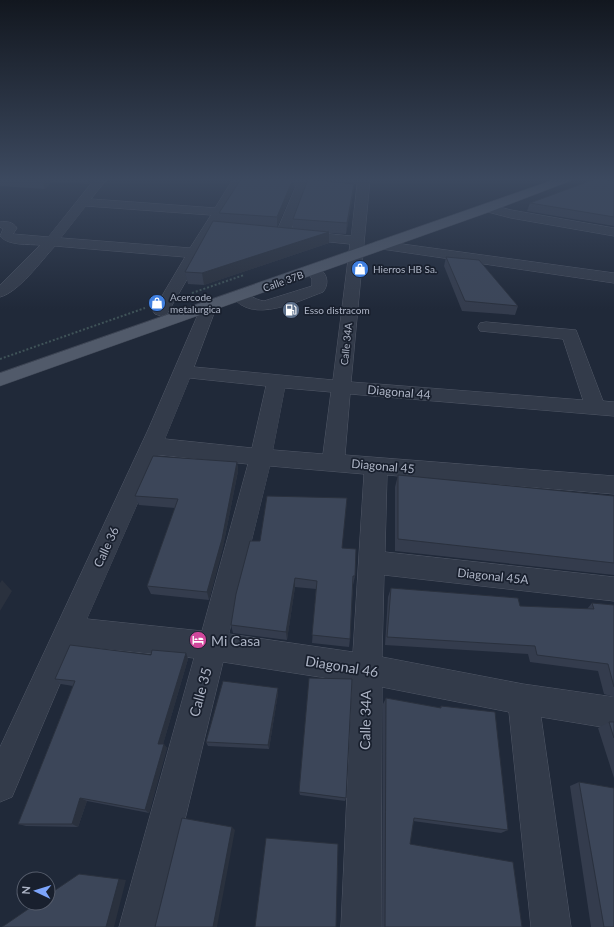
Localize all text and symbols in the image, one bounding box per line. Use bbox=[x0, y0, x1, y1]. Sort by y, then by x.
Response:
shop icon: Hierros HB Sa. bbox=[350, 259, 370, 279]
place label: Hierros HB Sa. bbox=[373, 263, 437, 275]
street label: Calle 37B bbox=[261, 268, 305, 294]
place label: Acercode metalurgica bbox=[170, 291, 221, 315]
shop icon: Acercode metalurgica bbox=[147, 293, 167, 313]
fuel station icon: Esso distracom bbox=[281, 300, 301, 320]
place label: Esso distracom bbox=[304, 304, 370, 316]
street label: Calle 34A bbox=[338, 322, 354, 366]
street label: Diagonal 44 bbox=[367, 382, 431, 402]
street label: Diagonal 45 bbox=[351, 456, 415, 476]
street label: Calle 36 bbox=[90, 524, 122, 570]
street label: Diagonal 45A bbox=[457, 565, 530, 587]
hotel icon: Mi Casa bbox=[188, 630, 208, 650]
place label: Mi Casa bbox=[211, 632, 260, 649]
street label: Diagonal 46 bbox=[304, 652, 380, 680]
street label: Calle 35 bbox=[185, 666, 215, 718]
street label: Calle 34A bbox=[356, 690, 374, 750]
north arrow bbox=[16, 871, 56, 911]
text: N bbox=[19, 886, 32, 895]

